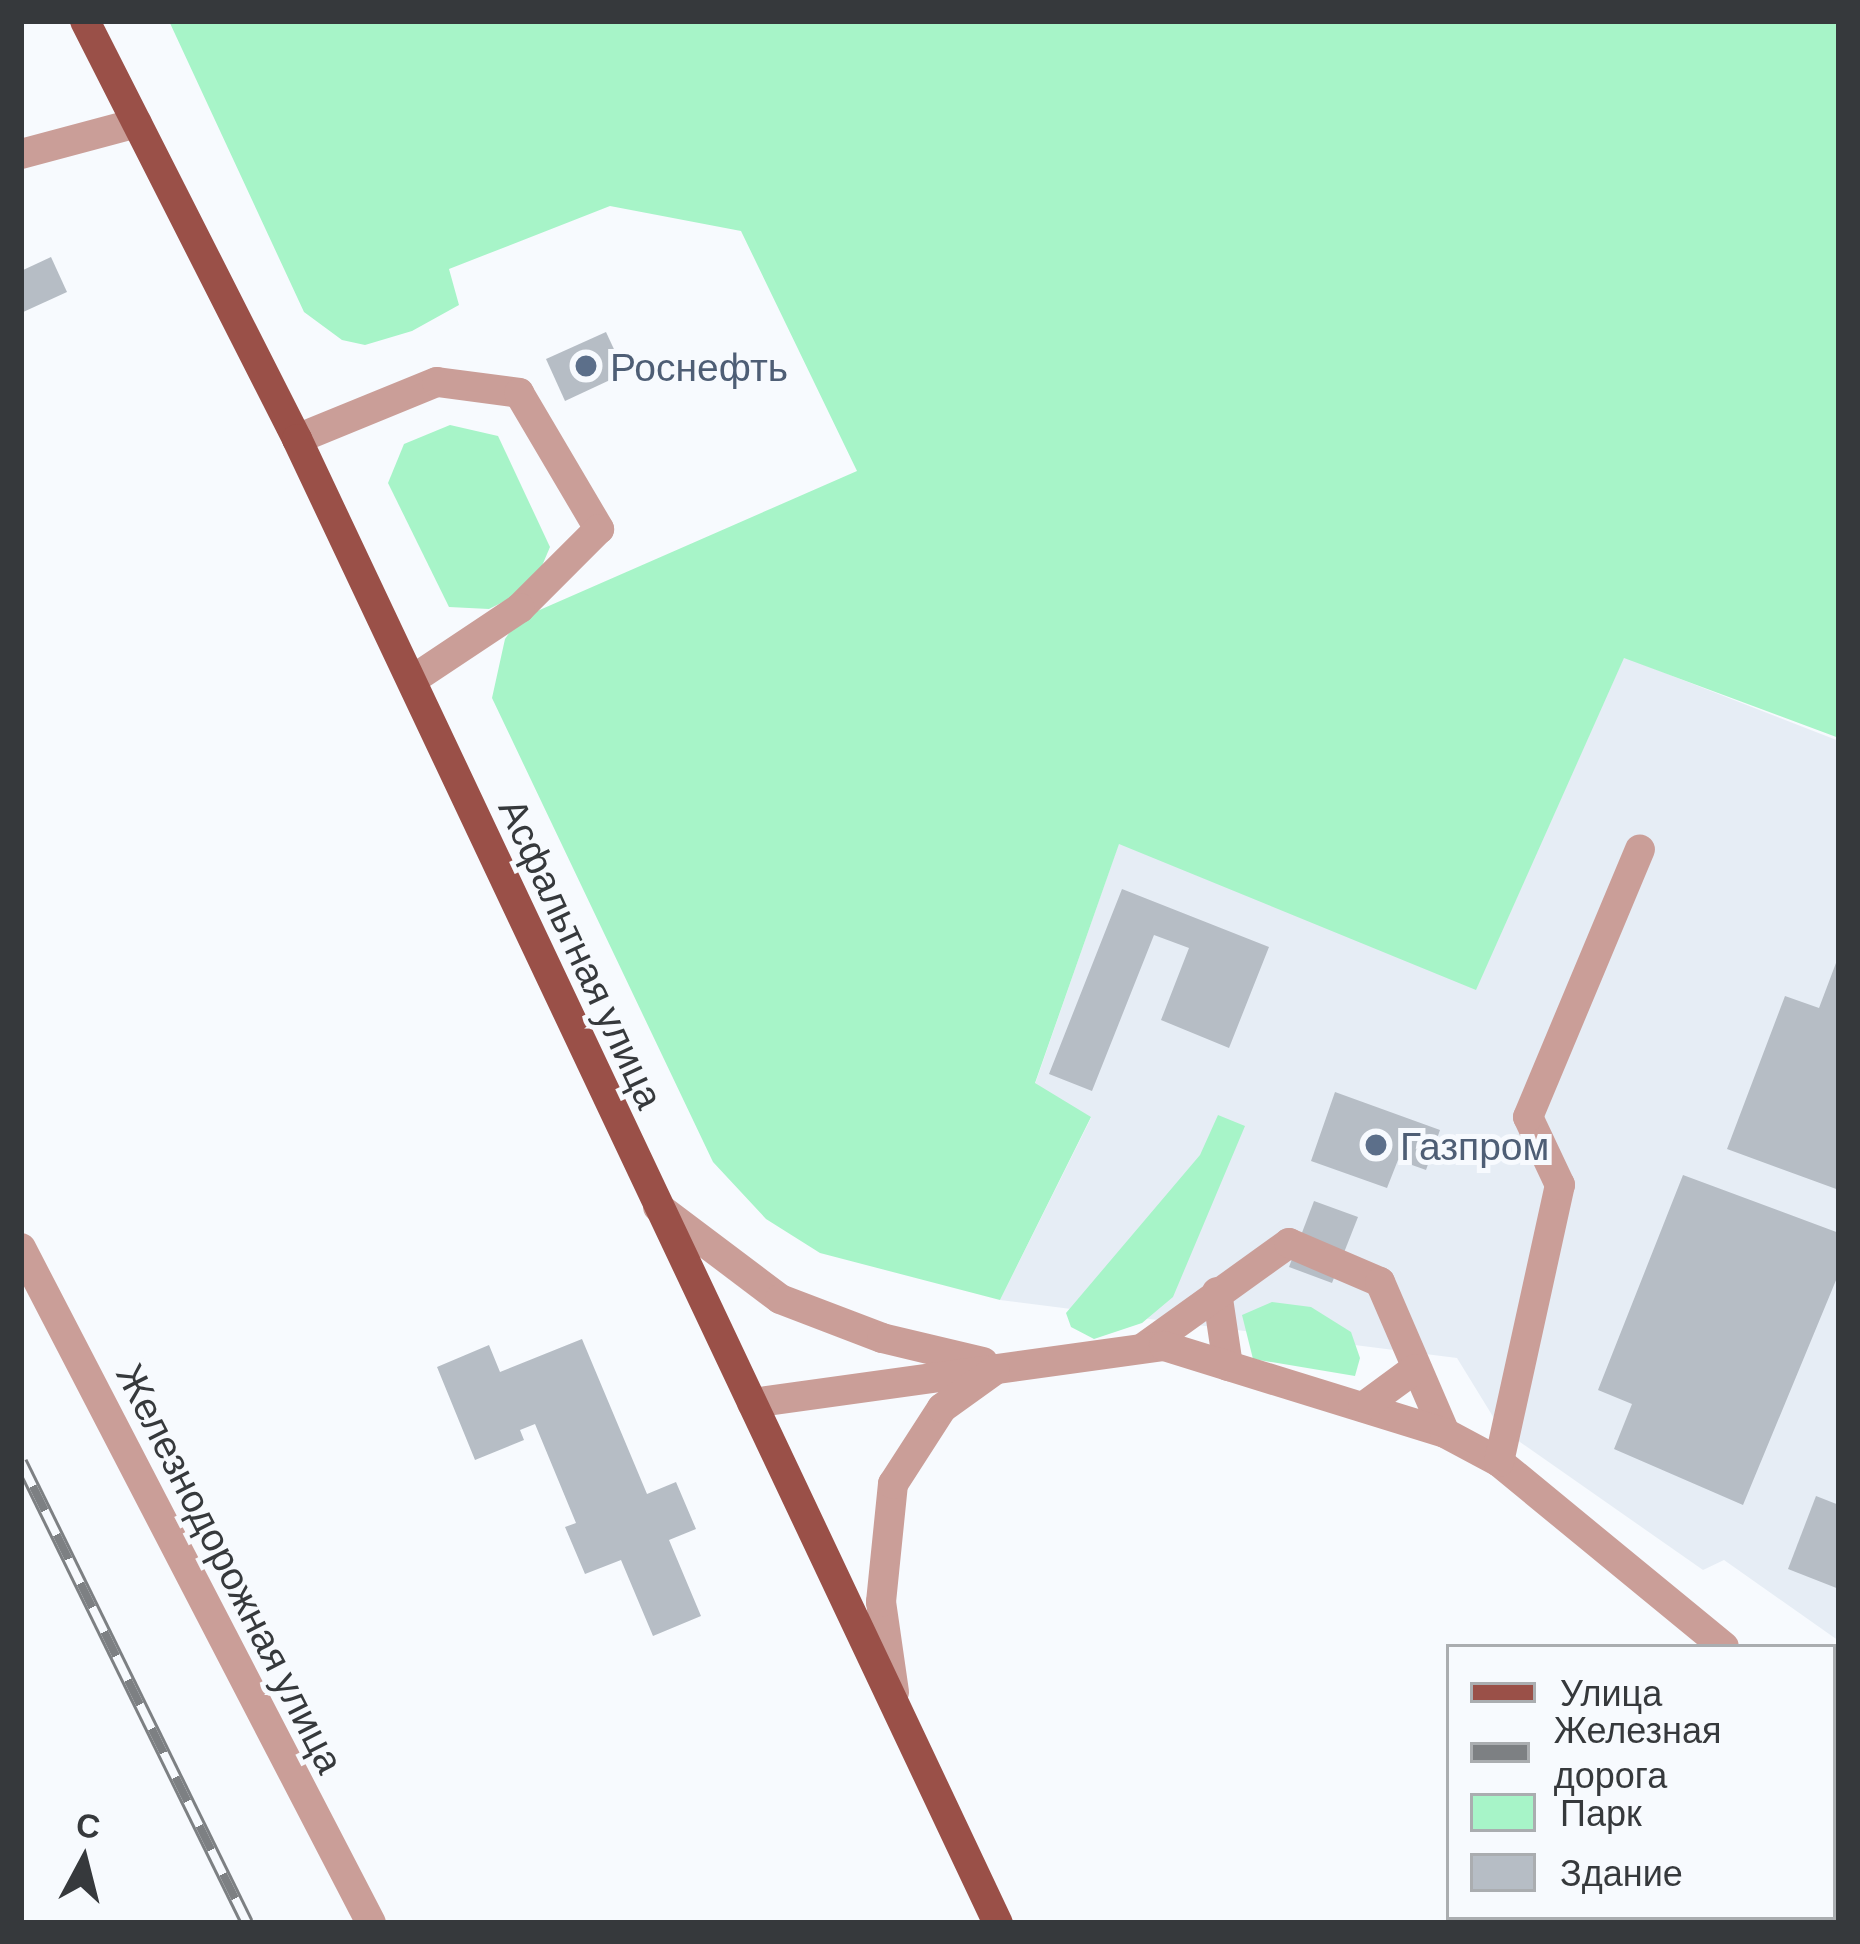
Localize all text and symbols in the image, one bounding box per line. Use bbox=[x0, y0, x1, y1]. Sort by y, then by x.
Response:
place label: Роснефть bbox=[610, 343, 788, 389]
marker: Роснефть bbox=[573, 353, 599, 379]
street label: Асфальтная улица bbox=[490, 791, 674, 1115]
place label: Газпром bbox=[1400, 1122, 1549, 1168]
marker: Газпром bbox=[1363, 1132, 1389, 1158]
street label: Железнодорожная улица bbox=[107, 1356, 355, 1780]
legend bbox=[1446, 1644, 1836, 1920]
text: Улица bbox=[1560, 1670, 1662, 1713]
text: Железная дорога bbox=[1554, 1707, 1722, 1795]
text: Парк bbox=[1560, 1790, 1642, 1833]
north arrow bbox=[24, 1800, 144, 1920]
text: С bbox=[74, 1803, 103, 1846]
text: Здание bbox=[1560, 1850, 1683, 1893]

